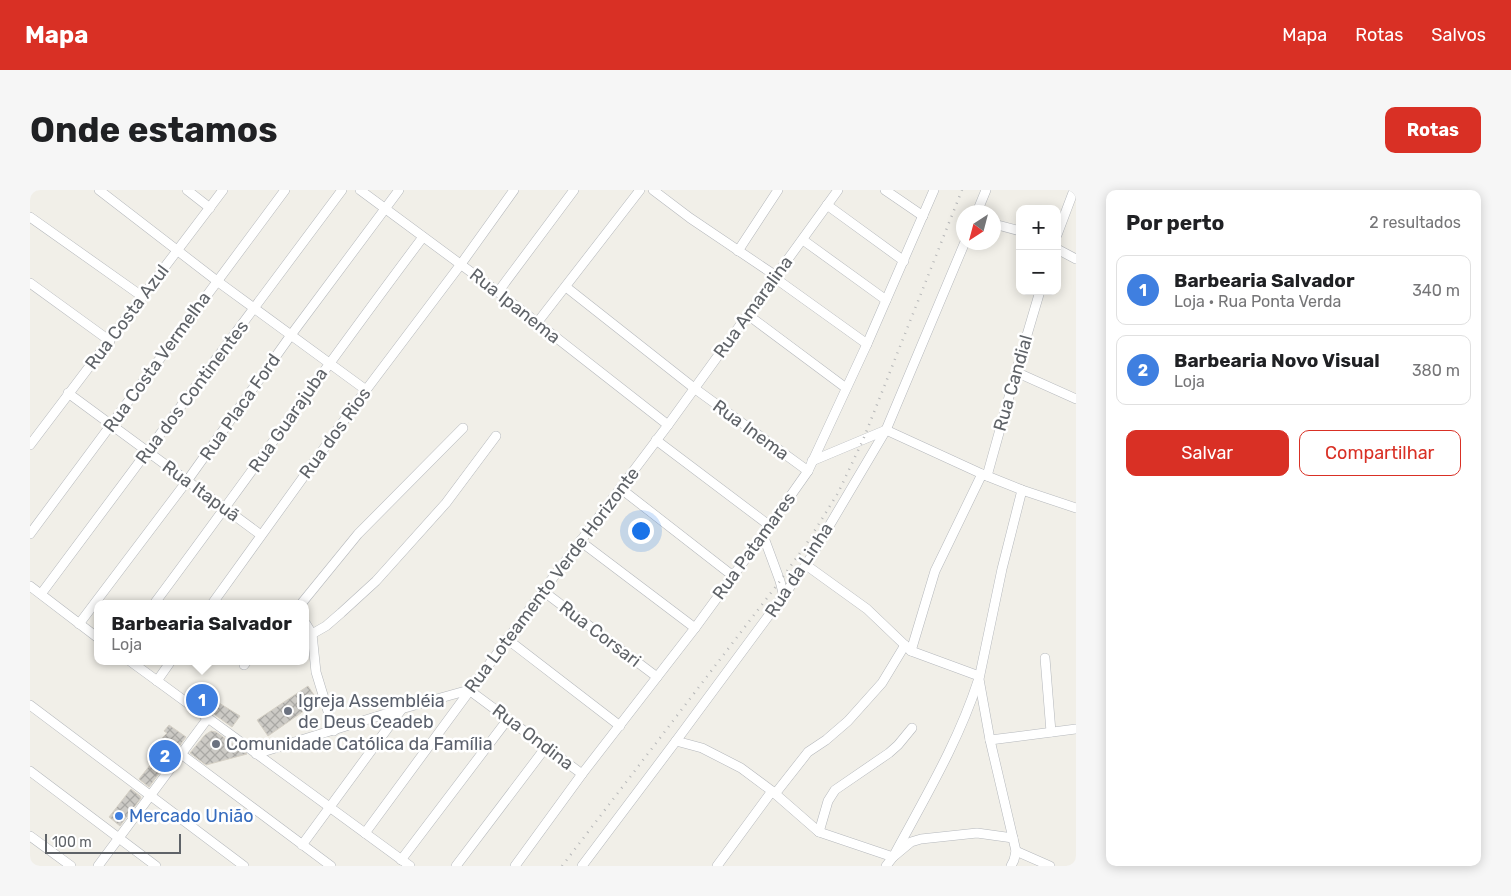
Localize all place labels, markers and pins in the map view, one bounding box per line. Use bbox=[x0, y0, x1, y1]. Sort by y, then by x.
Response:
pin: 1 bbox=[186, 681, 218, 719]
place label: Igreja Assembléia de Deus Ceadeb bbox=[298, 690, 445, 733]
marker: Igreja Assembléia de Deus Ceadeb bbox=[282, 705, 294, 717]
place label: Comunidade Católica da Família bbox=[226, 733, 493, 755]
pin: 2 bbox=[149, 737, 181, 775]
marker: Comunidade Católica da Família bbox=[210, 738, 222, 750]
place label: Mercado União bbox=[129, 805, 254, 827]
marker: Mercado União bbox=[113, 810, 125, 822]

